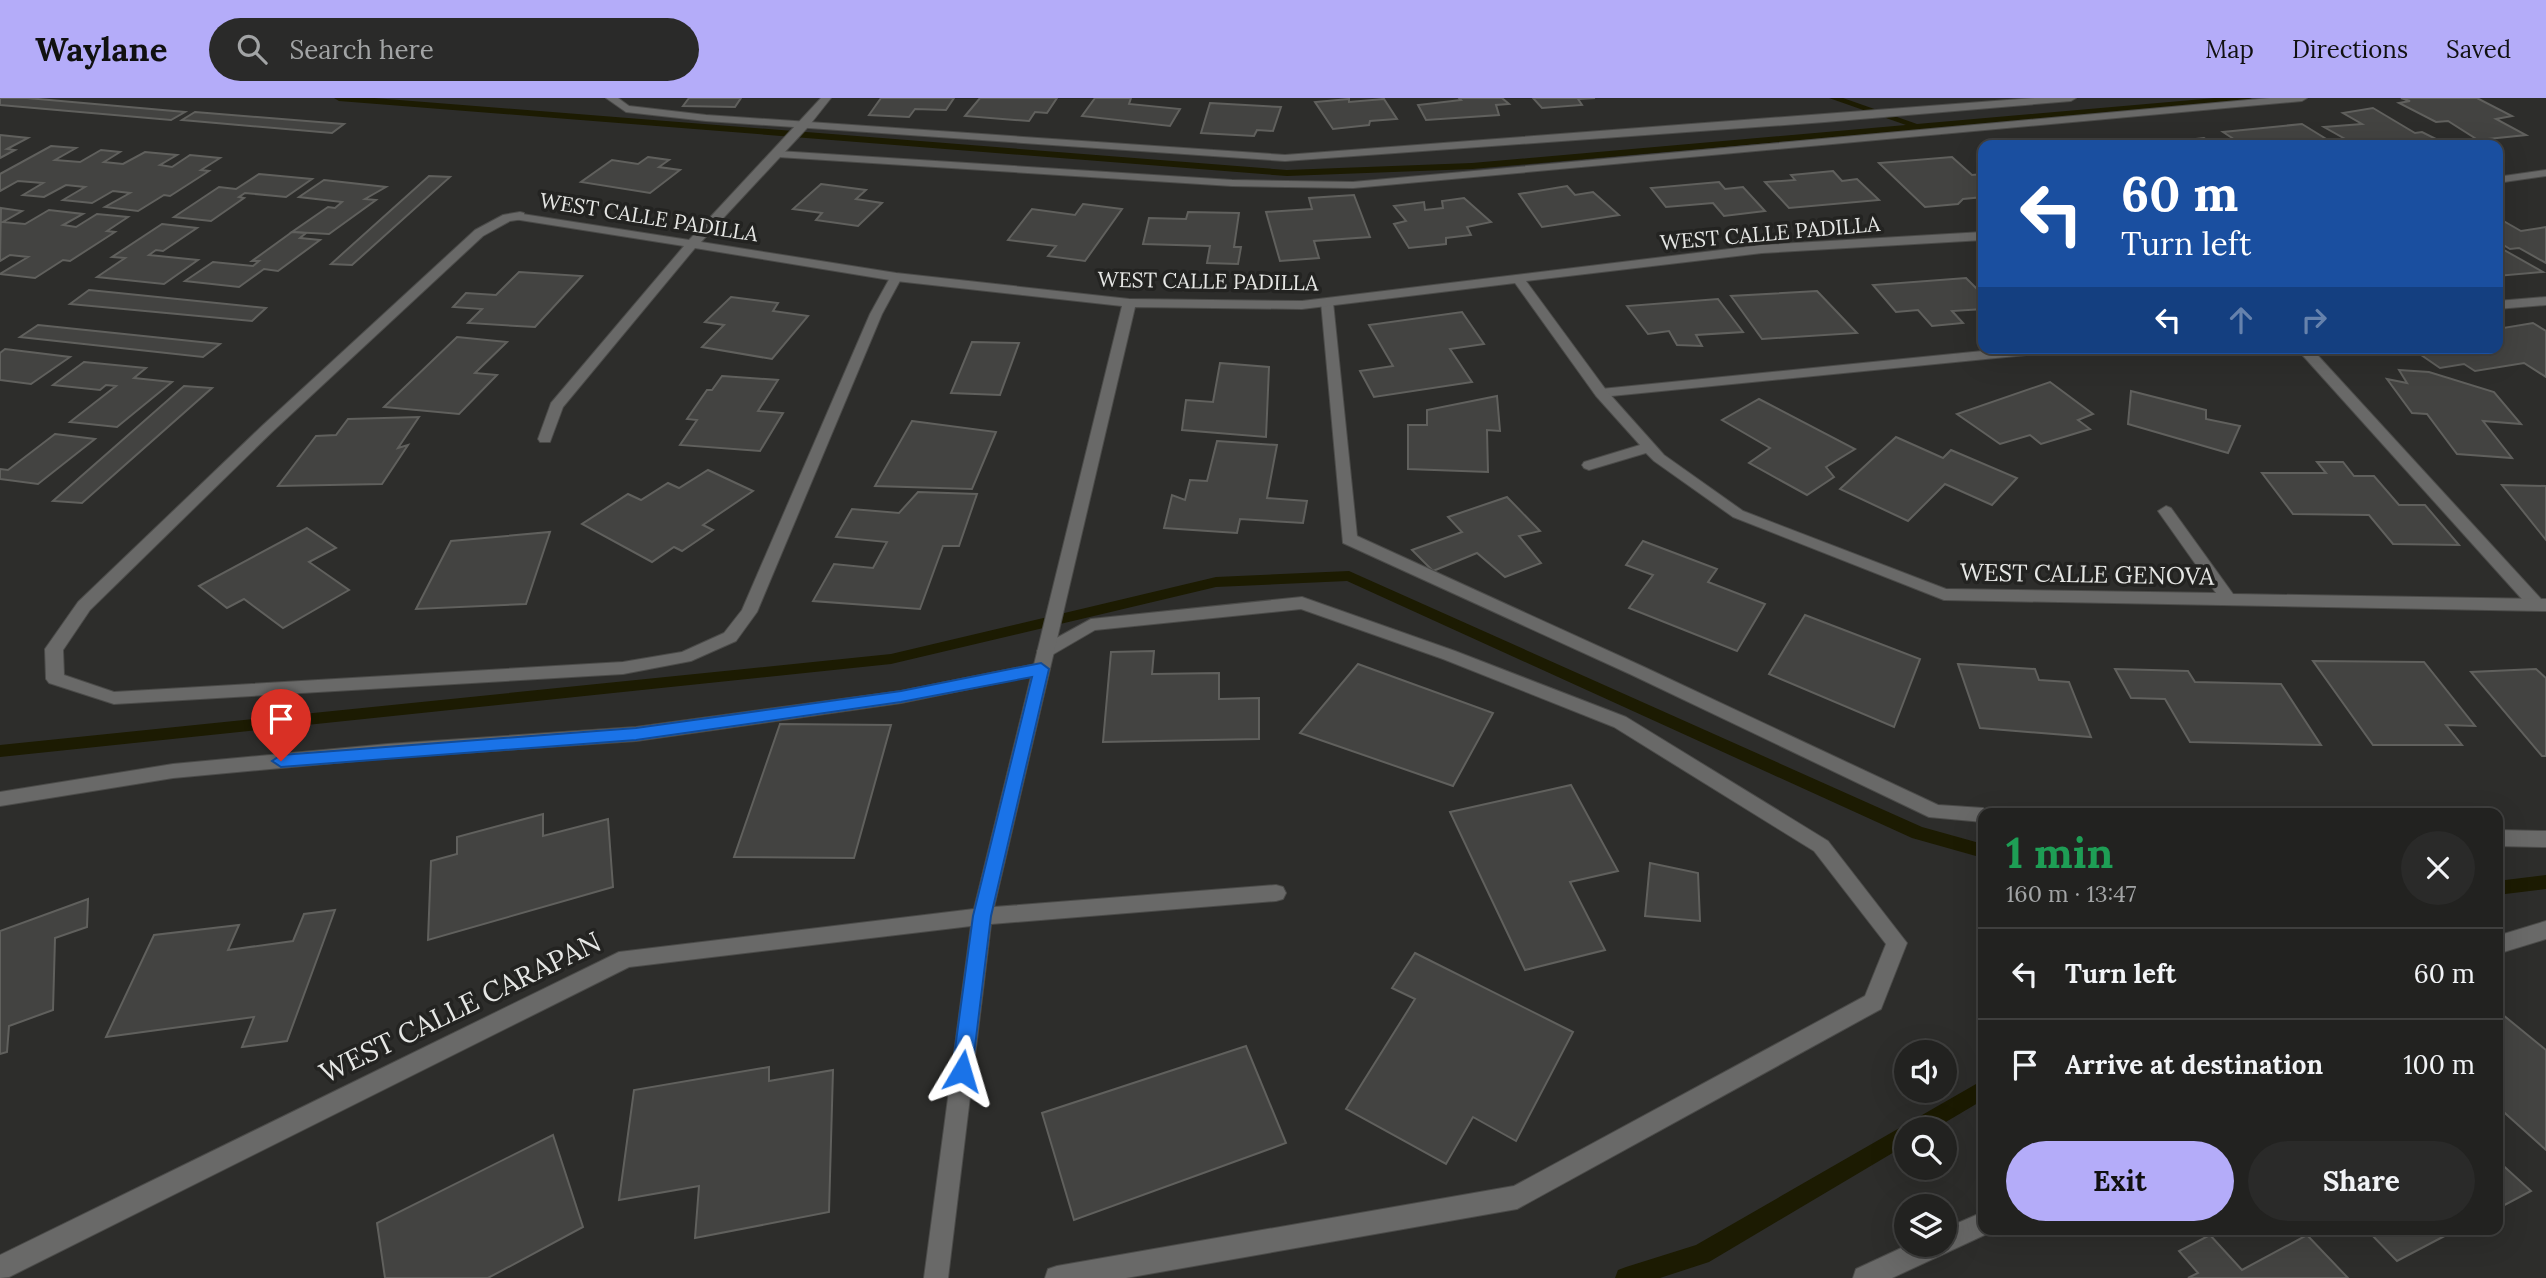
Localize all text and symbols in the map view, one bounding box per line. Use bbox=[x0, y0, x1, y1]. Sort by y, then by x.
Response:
search box bbox=[209, 18, 699, 81]
text: Waylane bbox=[35, 28, 167, 70]
icon: search bbox=[233, 30, 271, 68]
text: Search here bbox=[289, 33, 434, 66]
text: Map bbox=[2205, 34, 2254, 65]
text: Directions bbox=[2292, 34, 2408, 65]
text: Saved bbox=[2446, 34, 2511, 65]
text: 60 m bbox=[2121, 162, 2238, 224]
icon: left bbox=[2006, 168, 2097, 259]
street label: WEST CALLE PADILLA bbox=[538, 186, 761, 248]
street label: WEST CALLE PADILLA bbox=[1659, 210, 1882, 256]
text: Turn left bbox=[2121, 223, 2251, 264]
street label: WEST CALLE PADILLA bbox=[1097, 266, 1319, 296]
icon: left bbox=[2149, 301, 2187, 339]
icon: ahead bbox=[2222, 301, 2260, 339]
icon: right bbox=[2295, 301, 2333, 339]
street label: WEST CALLE GENOVA bbox=[1960, 556, 2215, 592]
pin bbox=[251, 689, 311, 761]
icon: arrive bbox=[262, 700, 300, 738]
text: 1 min bbox=[2006, 826, 2113, 880]
button: close bbox=[2401, 831, 2475, 905]
text: 160 m · 13:47 bbox=[2006, 879, 2136, 908]
street label: WEST CALLE CARAPAN bbox=[313, 923, 607, 1091]
icon: left bbox=[2006, 955, 2044, 993]
text: Turn left bbox=[2065, 957, 2176, 990]
text: 60 m bbox=[2414, 957, 2475, 990]
position arrow bbox=[925, 1034, 999, 1108]
map controls bbox=[1894, 1040, 1957, 1257]
button: sound bbox=[1894, 1040, 1957, 1103]
icon: arrive bbox=[2006, 1046, 2044, 1084]
text: Arrive at destination bbox=[2065, 1048, 2323, 1081]
text: 100 m bbox=[2403, 1048, 2475, 1081]
button: search bbox=[1894, 1117, 1957, 1180]
button: Exit bbox=[2006, 1141, 2234, 1221]
button: Share bbox=[2248, 1141, 2475, 1221]
button: layers bbox=[1894, 1194, 1957, 1257]

